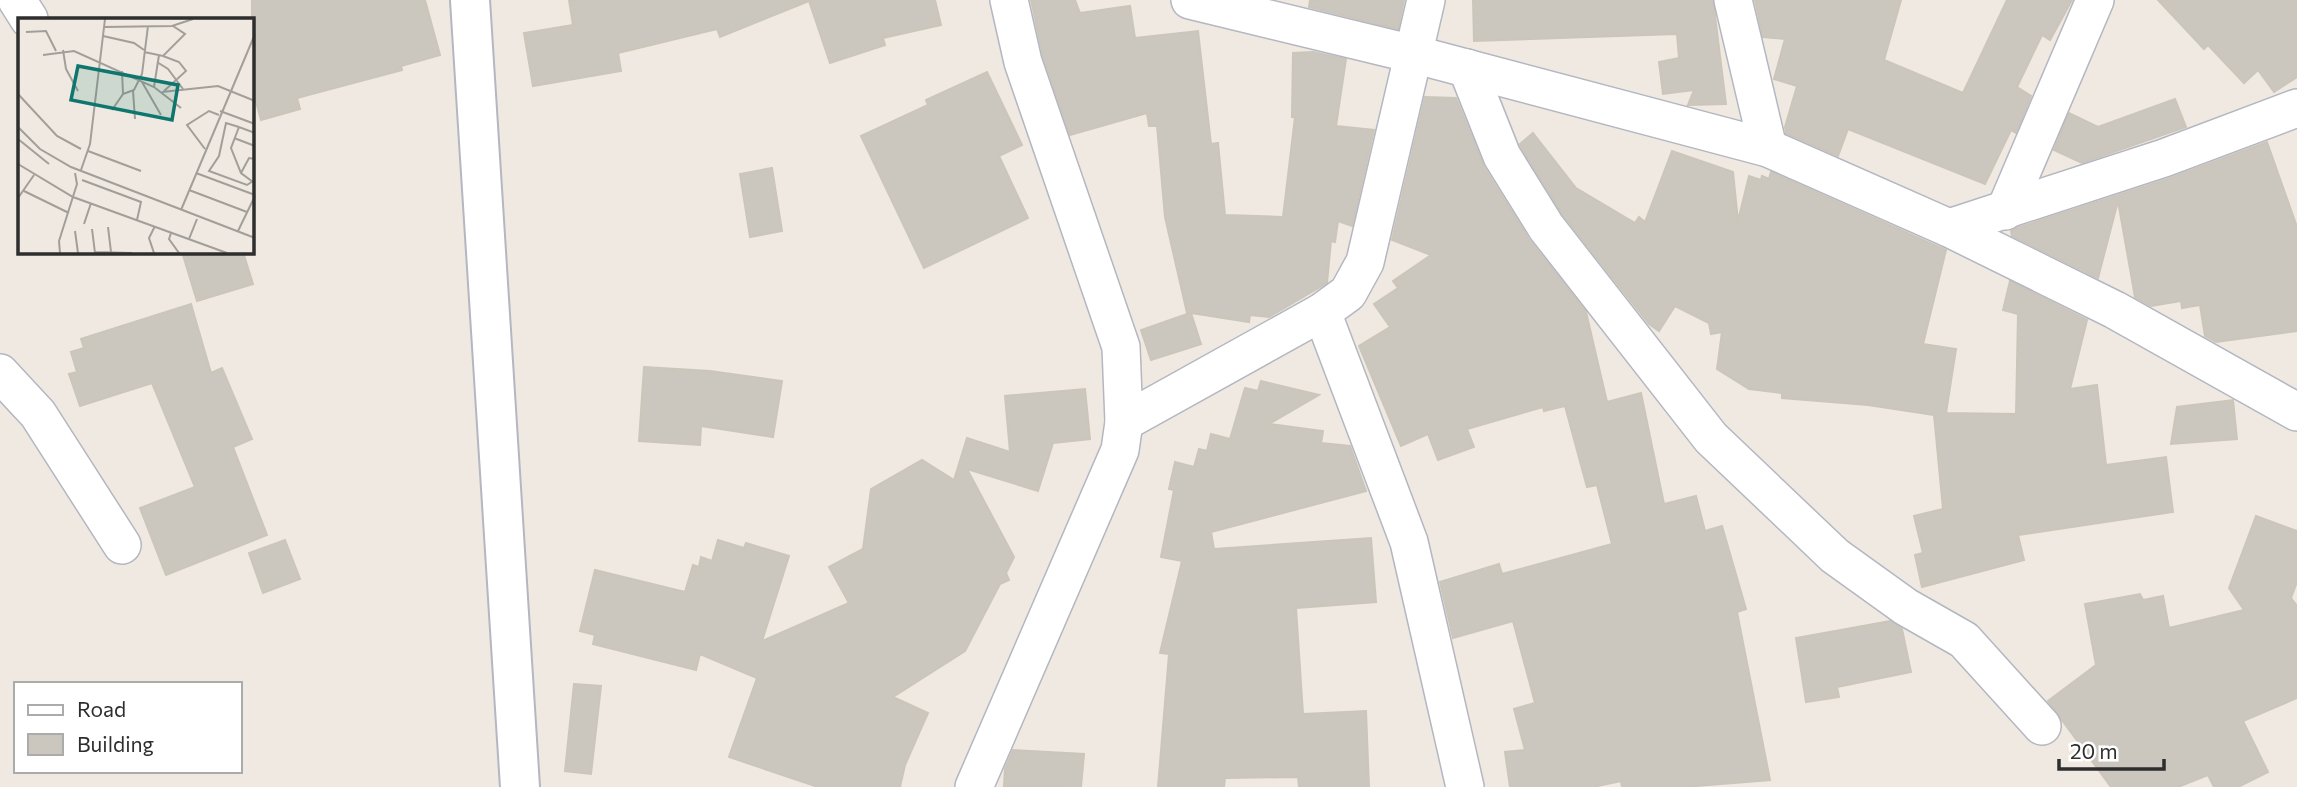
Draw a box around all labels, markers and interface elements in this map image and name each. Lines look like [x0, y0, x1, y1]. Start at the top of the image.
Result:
inset map [18, 18, 254, 254]
legend [14, 682, 242, 773]
text: Road [77, 696, 126, 721]
scale bar [2059, 728, 2164, 772]
text: Building [77, 731, 154, 756]
text: 20 m [2070, 738, 2118, 763]

